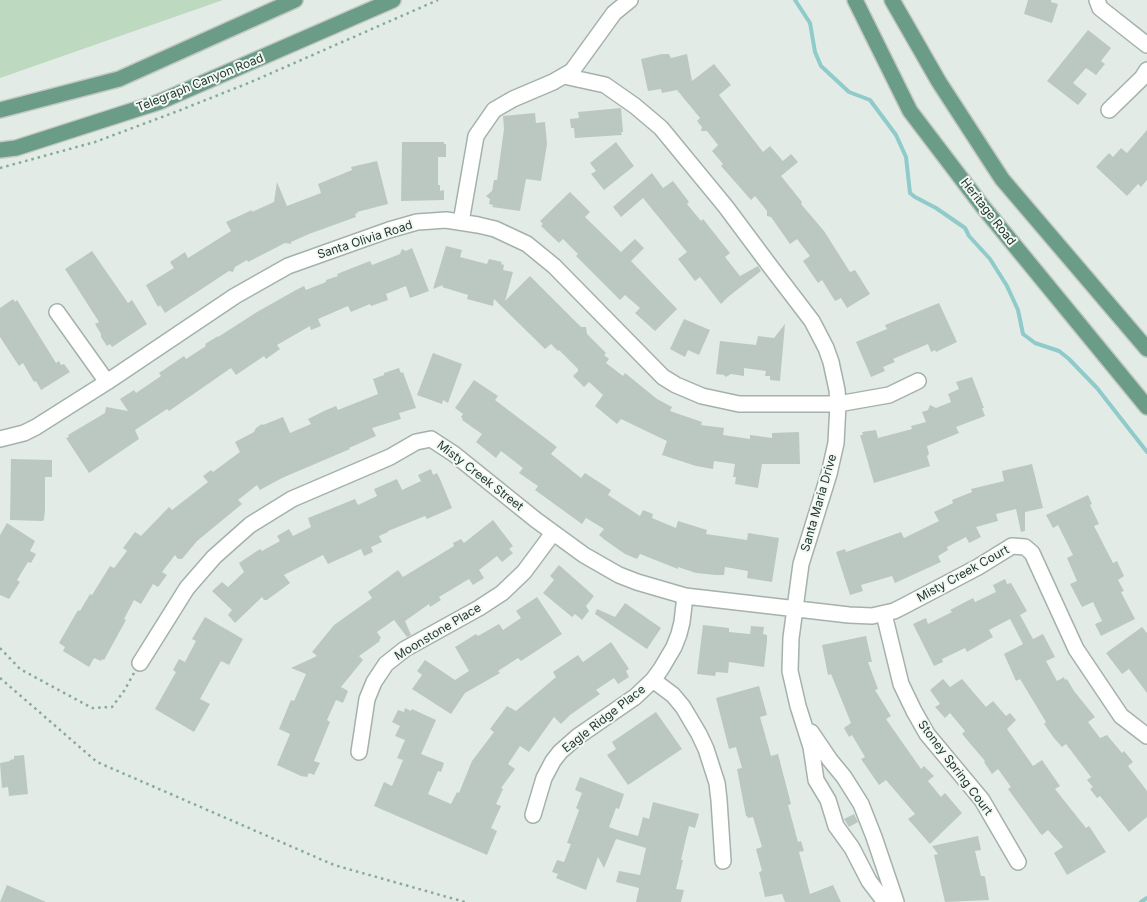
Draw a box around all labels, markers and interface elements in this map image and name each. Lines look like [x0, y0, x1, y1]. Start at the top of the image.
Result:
street label: Telegraph Canyon Road [134, 51, 266, 115]
street label: Heritage Road [957, 176, 1019, 248]
street label: Santa Olivia Road [316, 218, 414, 262]
street label: Misty Creek Street [434, 438, 526, 514]
street label: Santa Maria Drive [798, 453, 840, 553]
street label: Misty Creek Court [914, 543, 1012, 605]
street label: Moonstone Place [392, 601, 484, 663]
street label: Eagle Ridge Place [560, 682, 648, 756]
street label: Stoney Spring Court [915, 718, 995, 818]

